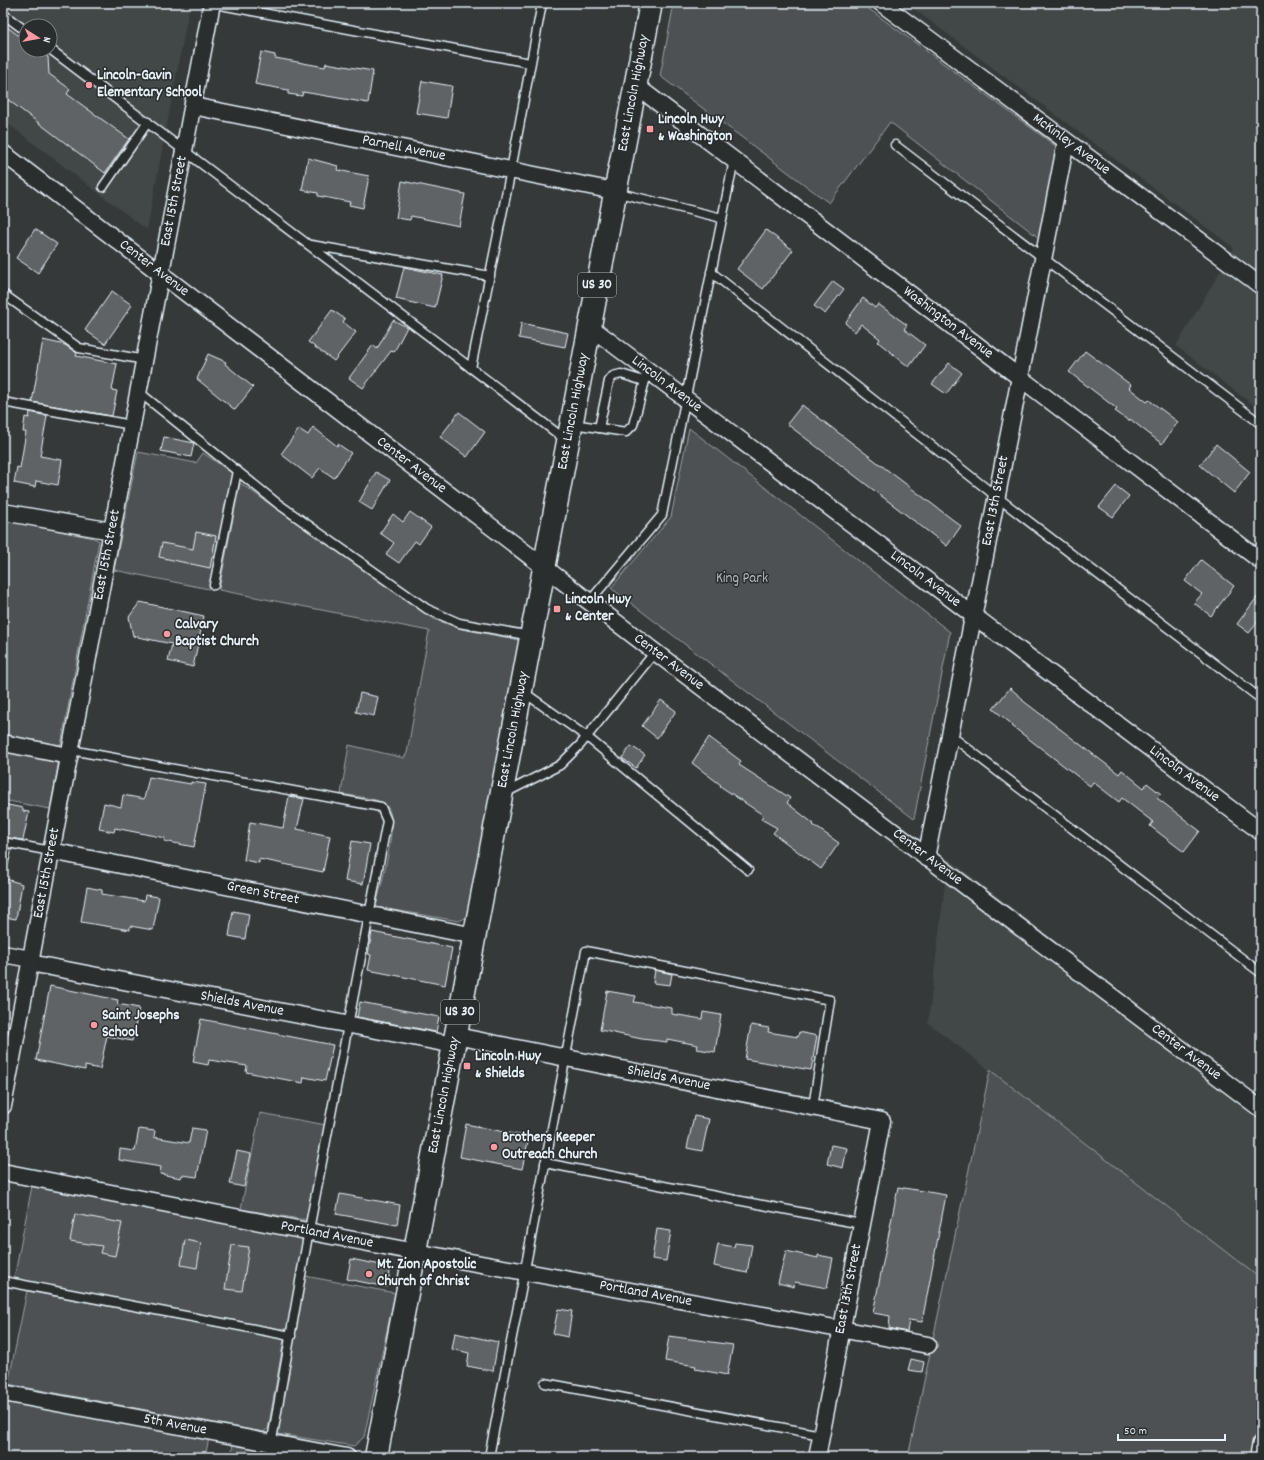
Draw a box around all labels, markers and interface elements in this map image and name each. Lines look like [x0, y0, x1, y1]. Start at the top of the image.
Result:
north arrow [18, 18, 58, 58]
street label: East Lincoln Highway [612, 32, 656, 153]
text: N [37, 35, 54, 44]
place label: Lincoln-Gavin Elementary School [97, 65, 202, 104]
marker: Lincoln-Gavin Elementary School [84, 80, 94, 90]
street label: McKinley Avenue [1028, 108, 1115, 181]
place label: Lincoln Hwy & Washington [658, 109, 732, 148]
marker: Lincoln Hwy & Washington [645, 124, 655, 134]
street label: Parnell Avenue [360, 129, 448, 168]
street label: East 15th Street [155, 154, 194, 248]
street label: Center Avenue [114, 234, 194, 303]
road number: US 30 [578, 273, 616, 297]
street label: Washington Avenue [898, 281, 998, 365]
street label: East Lincoln Highway [552, 350, 596, 472]
street label: Lincoln Avenue [626, 350, 707, 419]
street label: Center Avenue [371, 431, 451, 500]
street label: East 13th Street [976, 453, 1016, 548]
street label: East 15th Street [88, 507, 127, 602]
street label: Lincoln Avenue [885, 545, 966, 613]
park label: King Park [716, 568, 768, 590]
place label: Lincoln Hwy & Center [565, 589, 632, 628]
marker: Lincoln Hwy & Center [552, 604, 562, 614]
place label: Calvary Baptist Church [175, 614, 259, 653]
street label: Center Avenue [629, 628, 709, 696]
marker: Calvary Baptist Church [162, 629, 172, 639]
street label: East Lincoln Highway [492, 669, 535, 790]
street label: Lincoln Avenue [1144, 740, 1224, 808]
street label: Center Avenue [887, 823, 967, 891]
street label: East 15th Street [28, 826, 67, 920]
street label: Green Street [225, 875, 301, 912]
street label: Shields Avenue [199, 985, 286, 1023]
road number: US 30 [441, 1000, 479, 1024]
place label: Saint Josephs School [102, 1005, 179, 1044]
street label: Center Avenue [1146, 1019, 1226, 1086]
marker: Saint Josephs School [89, 1020, 99, 1030]
street label: East Lincoln Highway [423, 1034, 466, 1156]
place label: Lincoln Hwy & Shields [475, 1046, 542, 1085]
street label: Shields Avenue [625, 1059, 713, 1098]
marker: Lincoln Hwy & Shields [462, 1061, 472, 1071]
place label: Brothers Keeper Outreach Church [502, 1127, 597, 1166]
marker: Brothers Keeper Outreach Church [489, 1142, 499, 1152]
street label: Portland Avenue [279, 1215, 375, 1255]
street label: East 13th Street [829, 1242, 869, 1336]
place label: Mt. Zion Apostolic Church of Christ [377, 1254, 476, 1293]
marker: Mt. Zion Apostolic Church of Christ [364, 1269, 374, 1279]
street label: Portland Avenue [597, 1275, 694, 1313]
street label: 5th Avenue [142, 1408, 209, 1442]
scale bar [1118, 1416, 1225, 1442]
text: 50 m [1124, 1423, 1147, 1440]

